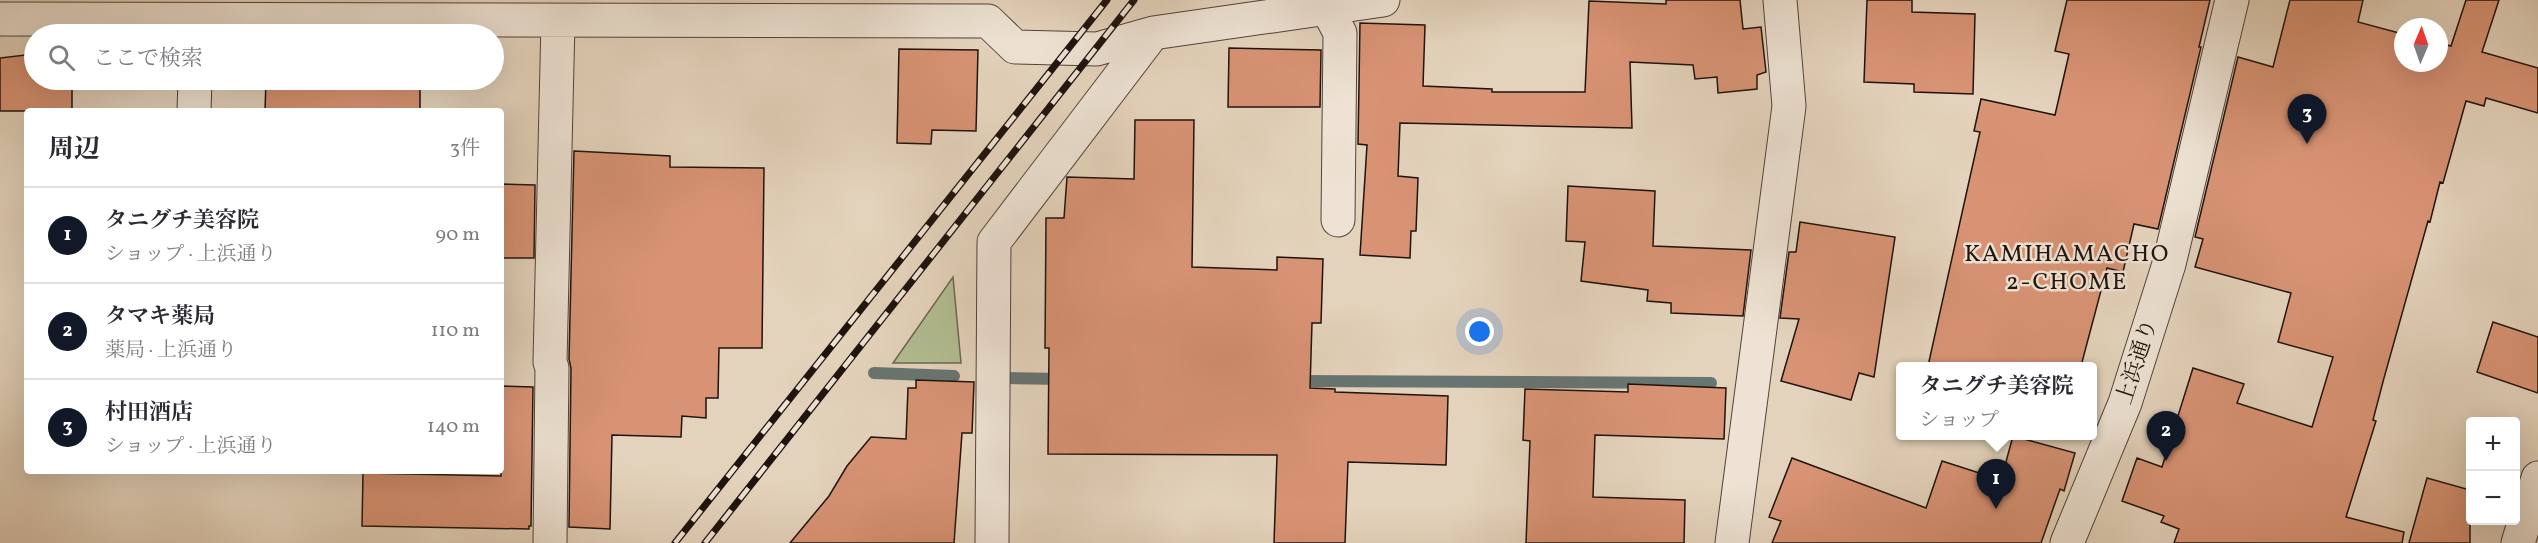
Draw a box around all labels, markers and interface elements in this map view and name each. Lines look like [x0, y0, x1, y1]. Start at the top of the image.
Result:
north arrow [2394, 18, 2448, 72]
search box [24, 24, 504, 90]
icon: search [45, 41, 78, 74]
text: ここで検索 [93, 44, 203, 75]
pin: 3 [2288, 94, 2326, 144]
text: 周辺 [48, 132, 100, 168]
text: 3件 [450, 135, 480, 163]
text: タニグチ美容院 [105, 206, 259, 237]
text: 1 [63, 221, 72, 249]
text: 90 m [436, 221, 480, 249]
district label: KAMIHAMACHO 2-CHOME [1964, 238, 2170, 300]
text: ショップ · 上浜通り [105, 241, 277, 269]
text: タマキ薬局 [105, 302, 215, 333]
street label: 上浜通り [2110, 315, 2166, 409]
text: 2 [62, 317, 73, 345]
text: 110 m [431, 317, 480, 345]
your location [1465, 317, 1494, 346]
text: 薬局 · 上浜通り [105, 337, 237, 365]
popup [1896, 362, 2097, 440]
text: タニグチ美容院 [1919, 372, 2074, 403]
text: 村田酒店 [105, 398, 193, 429]
text: ショップ [1919, 407, 1999, 435]
pin: 2 [2146, 412, 2186, 461]
text: 3 [62, 413, 73, 441]
text: 140 m [427, 413, 480, 441]
map controls [2466, 417, 2520, 525]
button: + [2466, 417, 2520, 471]
text: ショップ · 上浜通り [105, 433, 277, 461]
pin: 1 [1976, 460, 2016, 509]
button: − [2466, 471, 2520, 525]

